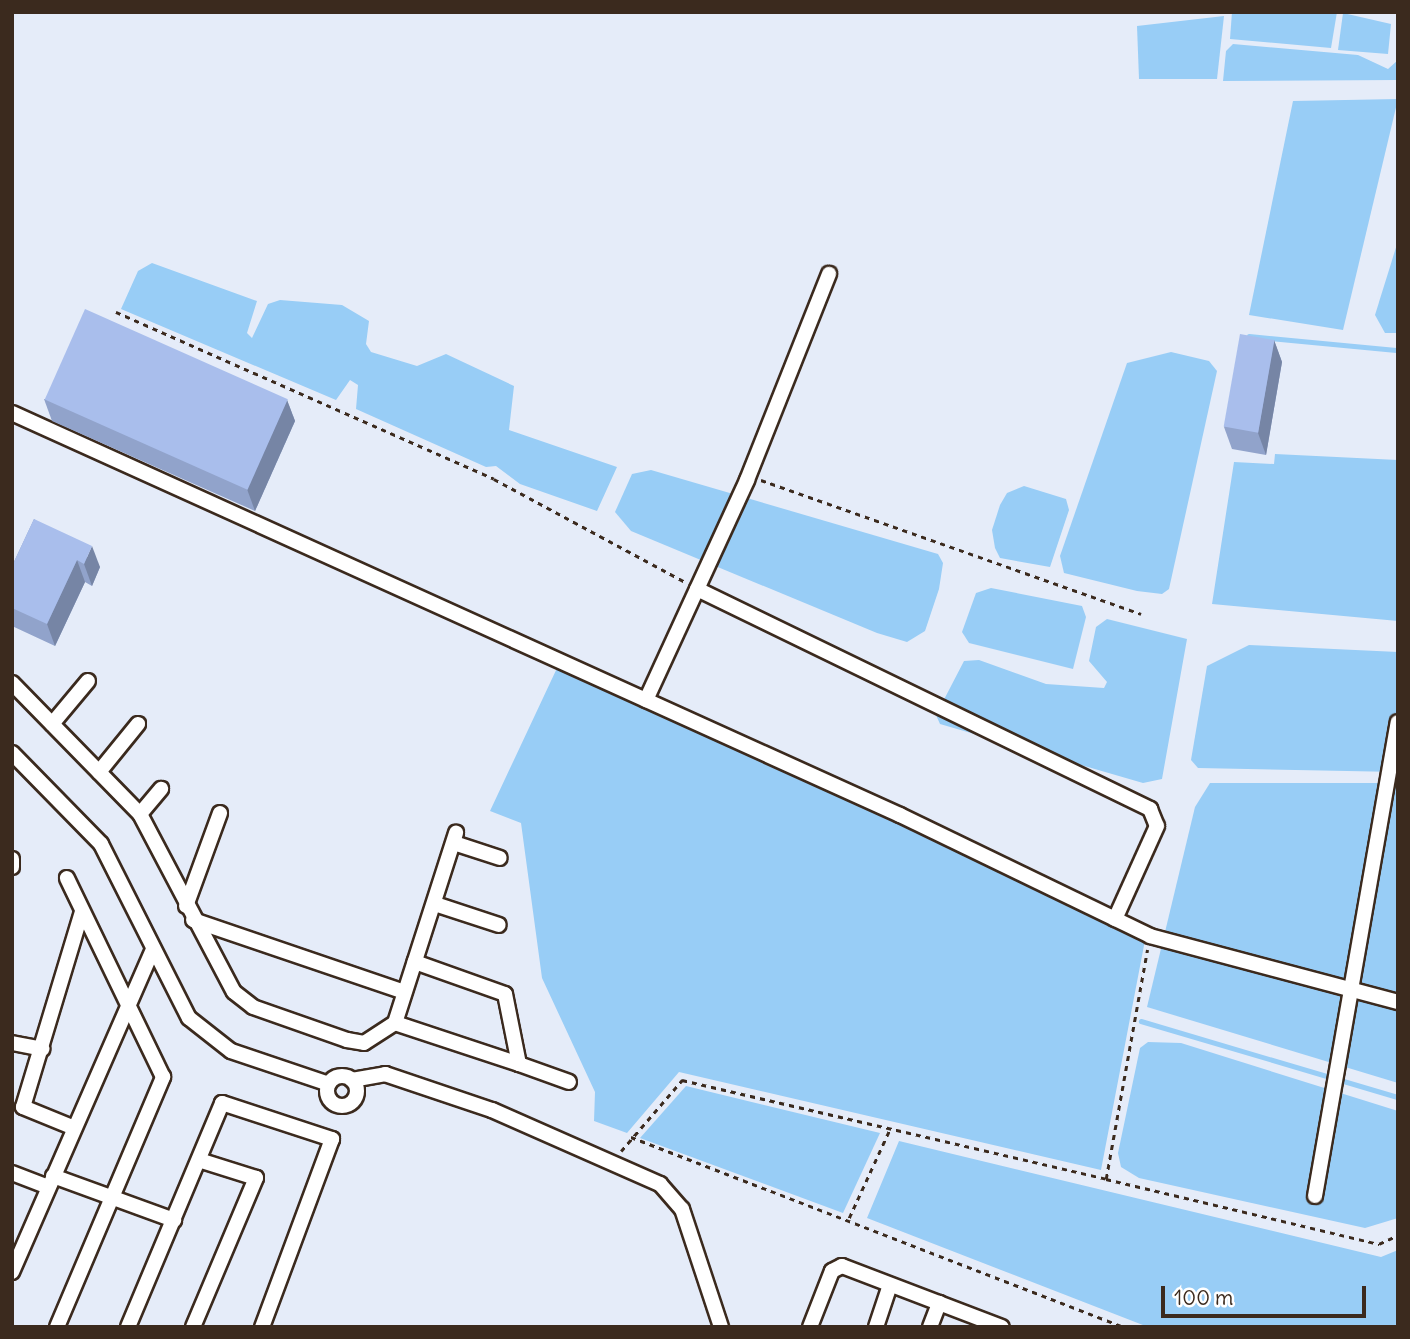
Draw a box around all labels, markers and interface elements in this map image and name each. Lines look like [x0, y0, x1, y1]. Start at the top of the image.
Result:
scale bar [1165, 1272, 1370, 1316]
text: 100 m [1174, 1284, 1233, 1311]

